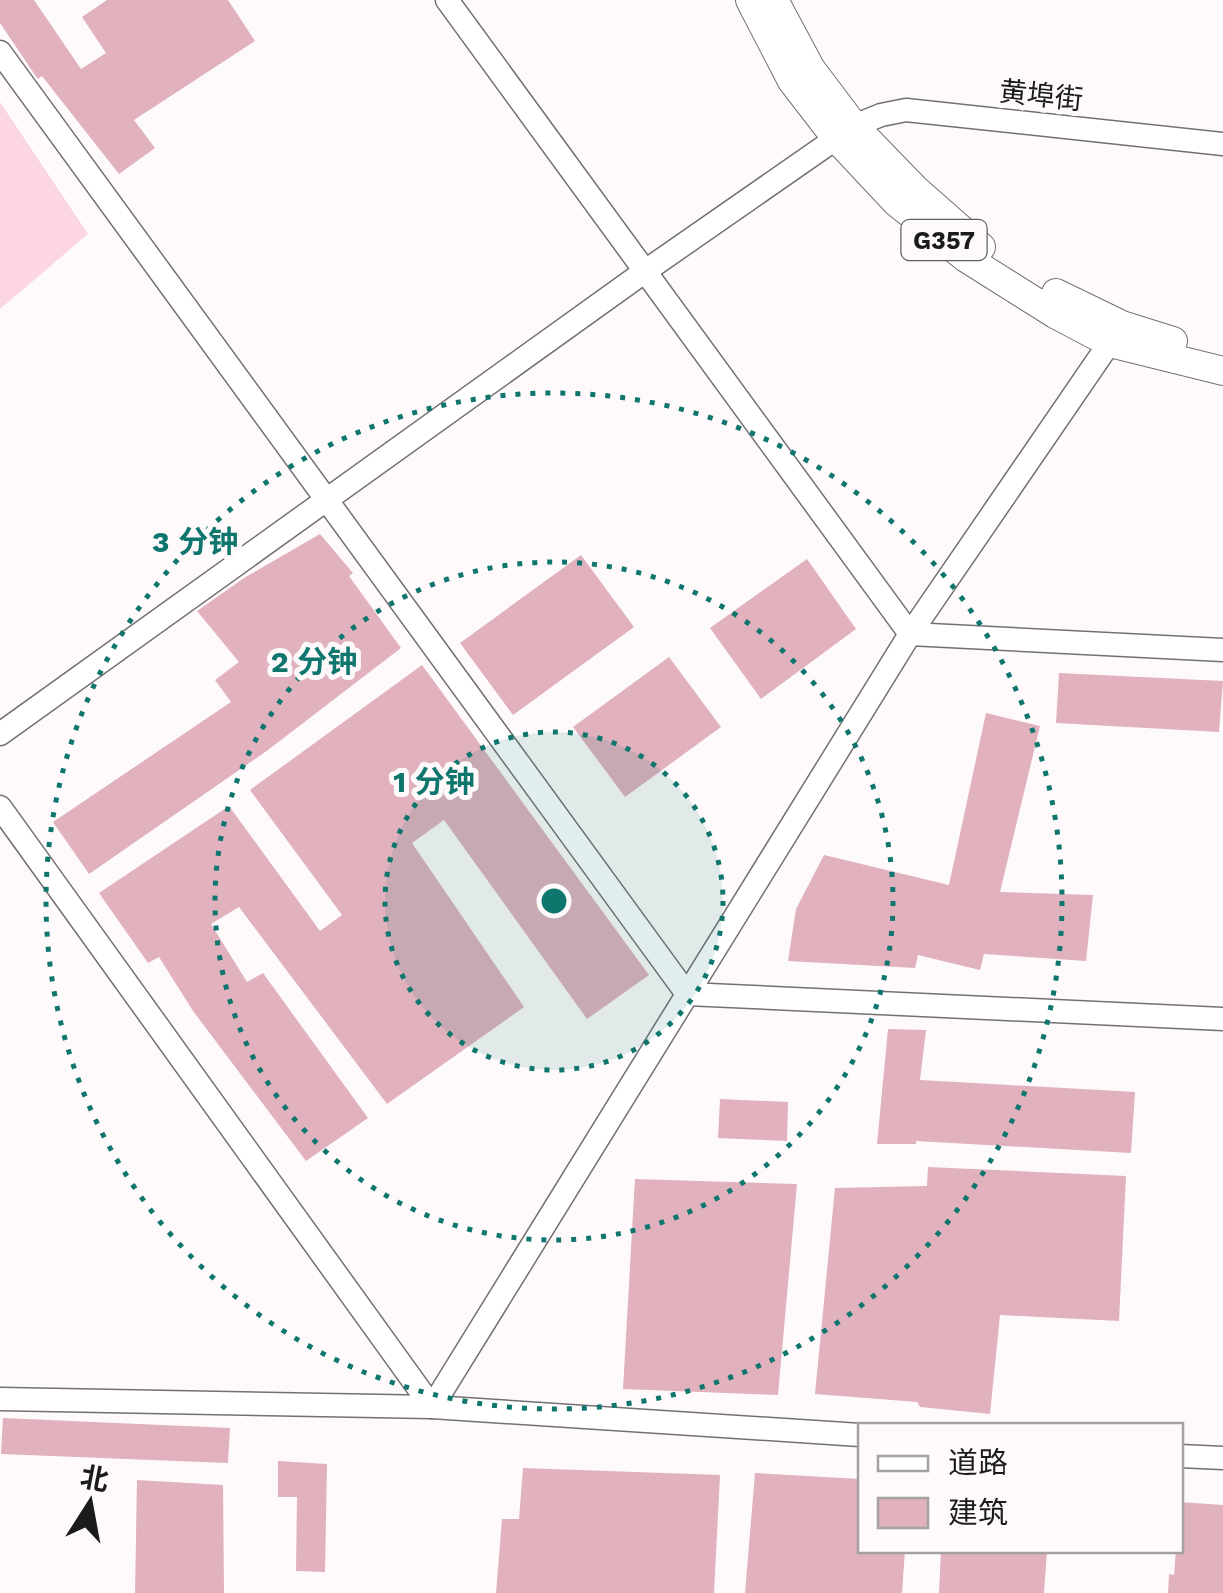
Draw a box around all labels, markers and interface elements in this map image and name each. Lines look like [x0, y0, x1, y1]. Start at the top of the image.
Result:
street label: 黄埠街 [997, 75, 1084, 116]
road number: G357 [902, 220, 986, 260]
text: 3 分钟 [152, 524, 238, 559]
text: 2 分钟 [271, 644, 357, 679]
text: 1 分钟 [393, 764, 475, 799]
centre of rings [536, 883, 572, 919]
legend [858, 1423, 1183, 1553]
text: 道路 [948, 1445, 1008, 1480]
north arrow [40, 1453, 140, 1553]
text: 北 [78, 1460, 112, 1498]
text: 建筑 [948, 1495, 1008, 1530]

